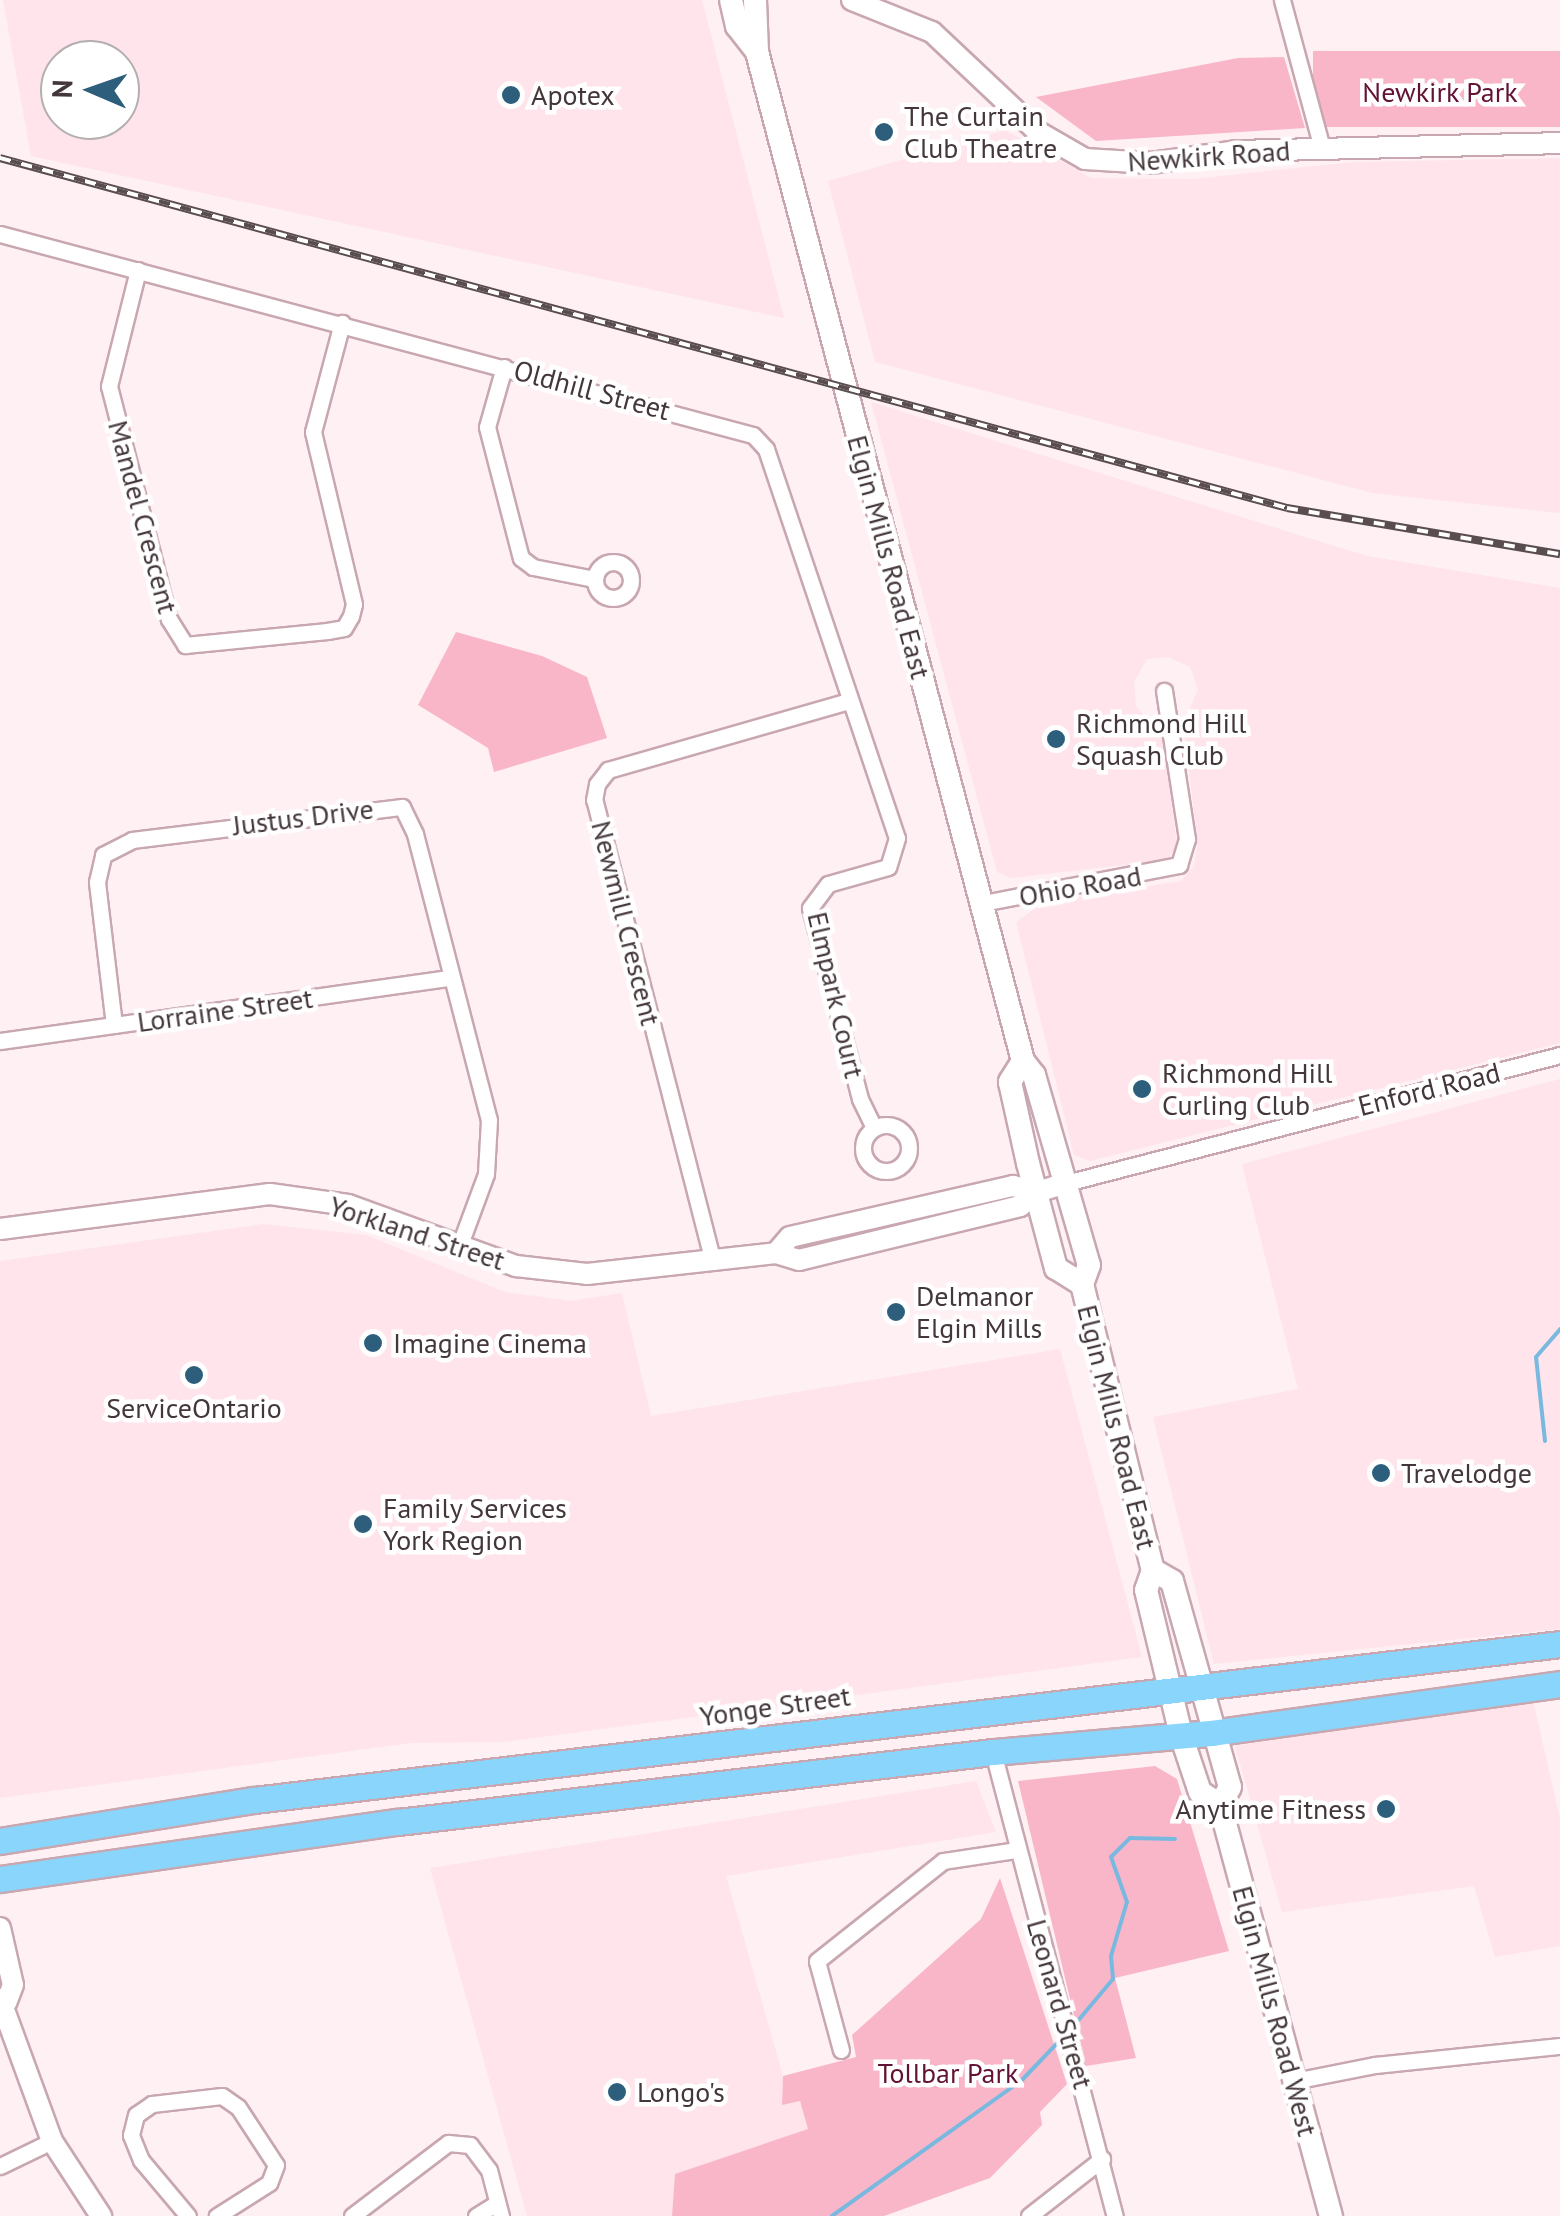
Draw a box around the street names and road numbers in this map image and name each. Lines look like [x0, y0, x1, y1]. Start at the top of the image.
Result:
street label: Newkirk Road [1126, 134, 1292, 178]
street label: Oldhill Street [510, 353, 674, 427]
street label: Mandel Crescent [101, 417, 185, 617]
street label: Elgin Mills Road East [840, 432, 938, 682]
street label: Justus Drive [231, 792, 375, 842]
street label: Newmill Crescent [584, 817, 668, 1029]
street label: Ohio Road [1016, 859, 1144, 913]
street label: Elmpark Court [800, 908, 872, 1082]
street label: Lorraine Street [135, 981, 315, 1039]
street label: Enford Road [1354, 1055, 1504, 1123]
street label: Yorkland Street [325, 1189, 509, 1277]
street label: Elgin Mills Road East [1070, 1301, 1164, 1553]
street label: Yonge Street [697, 1679, 853, 1733]
street label: Elgin Mills Road West [1225, 1882, 1325, 2140]
street label: Leonard Street [1020, 1915, 1100, 2093]

